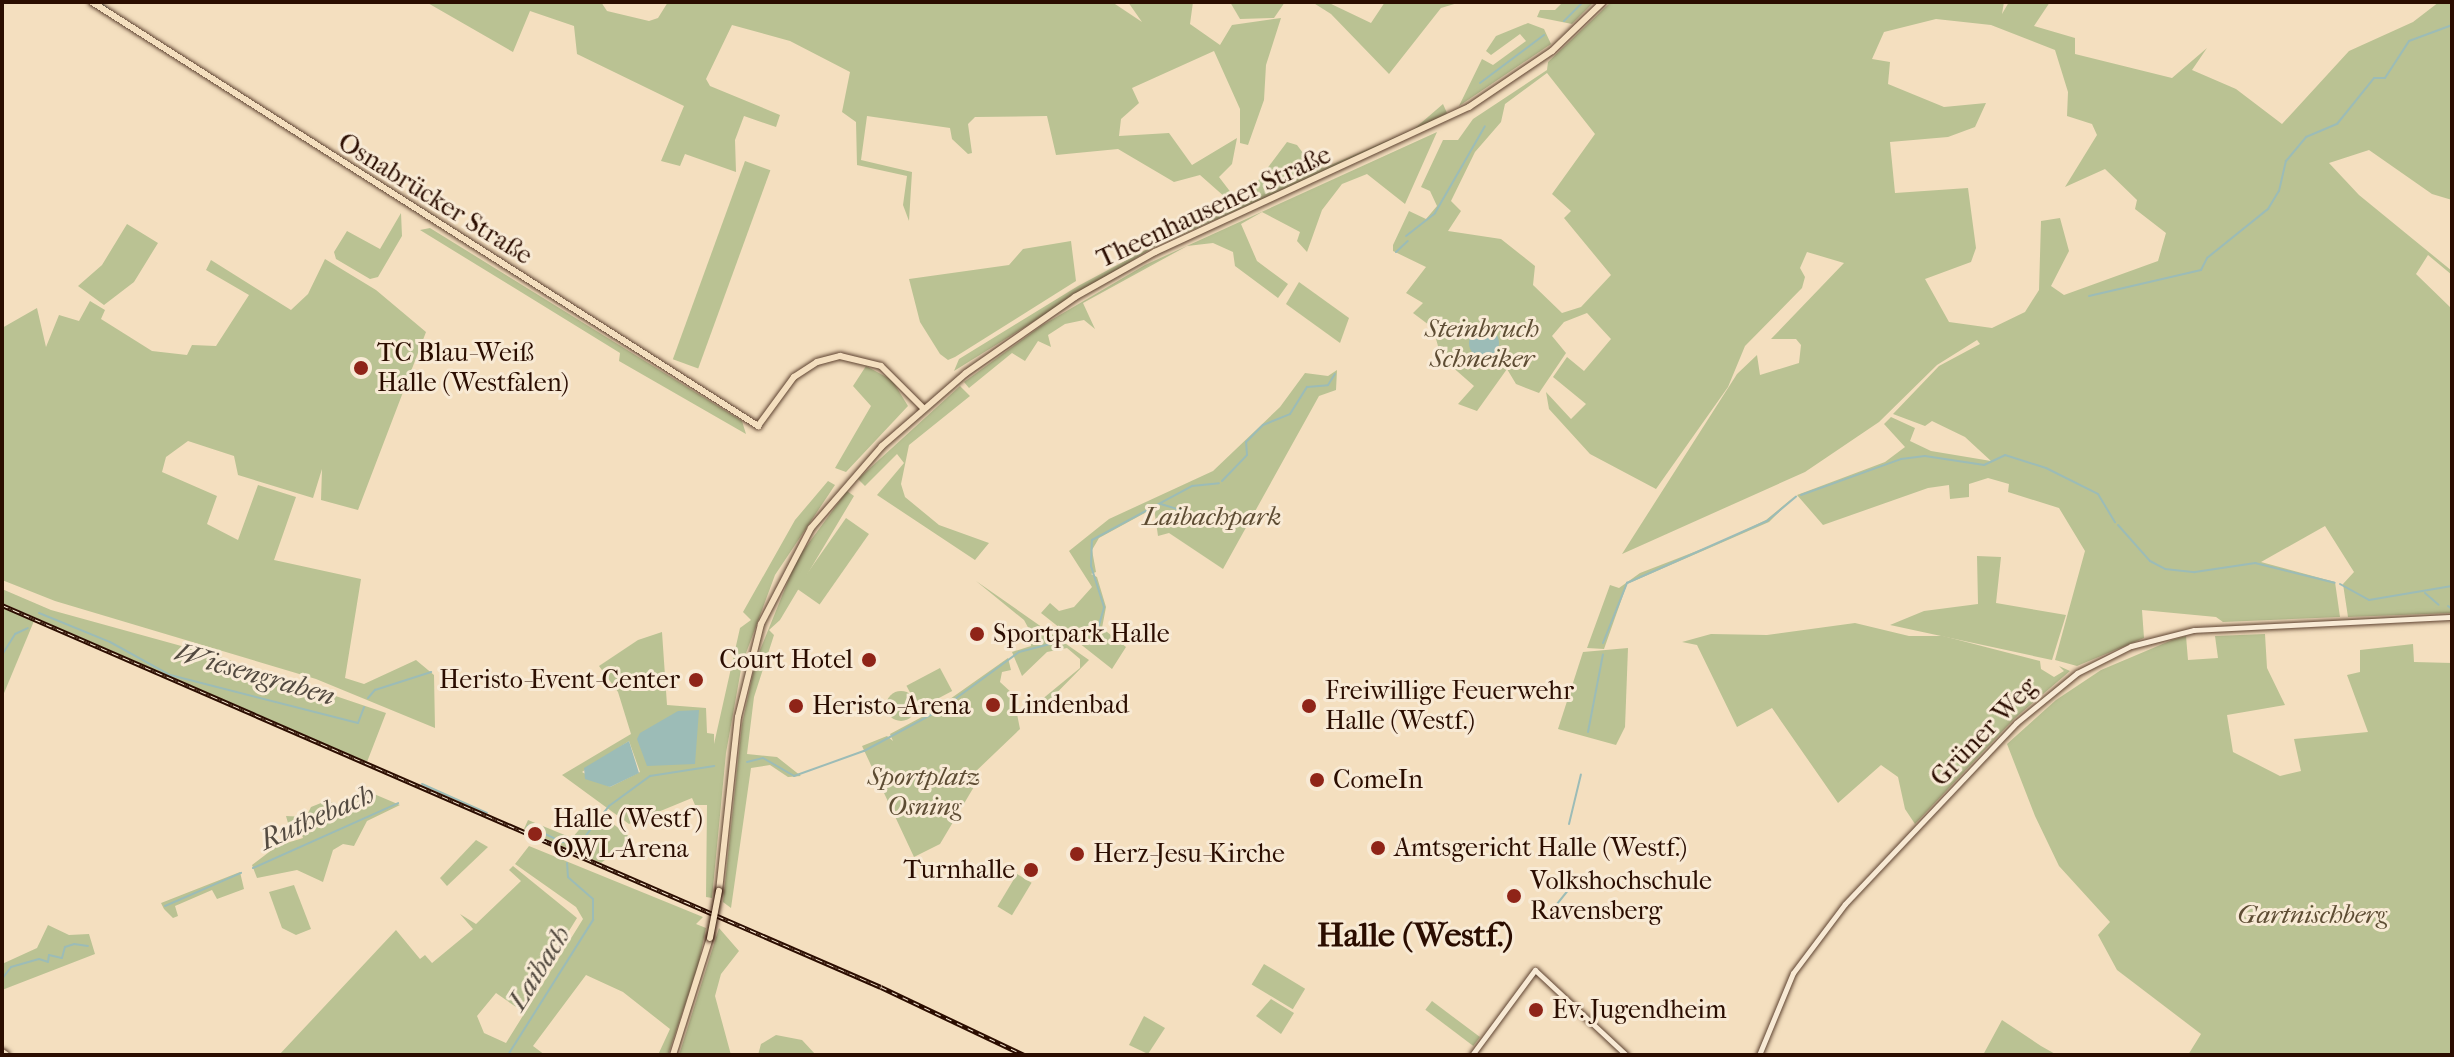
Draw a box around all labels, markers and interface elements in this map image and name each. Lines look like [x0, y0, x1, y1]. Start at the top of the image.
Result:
street label: Osnabrücker Straße [332, 127, 538, 271]
street label: Theenhausener Straße [1092, 139, 1336, 275]
park label: Steinbruch Schneiker [1425, 313, 1539, 374]
place label: TC Blau-Weiß Halle (Westfalen) [377, 337, 569, 398]
marker: TC Blau-Weiß Halle (Westfalen) [352, 359, 370, 377]
park label: Laibachpark [1143, 501, 1281, 533]
place label: Sportpark Halle [993, 618, 1170, 650]
marker: Sportpark Halle [968, 625, 986, 643]
water label: Wiesengraben [171, 635, 339, 713]
place label: Court Hotel [719, 644, 853, 676]
marker: Court Hotel [860, 651, 878, 669]
place label: Heristo-Event-Center [439, 664, 680, 696]
marker: Heristo-Event-Center [687, 671, 705, 689]
street label: Grüner Weg [1924, 671, 2044, 793]
place label: Freiwillige Feuerwehr Halle (Westf.) [1325, 675, 1574, 736]
place label: Lindenbad [1009, 689, 1129, 721]
place label: Heristo-Arena [812, 690, 970, 722]
marker: Lindenbad [984, 696, 1002, 714]
marker: Heristo-Arena [787, 697, 805, 715]
marker: Freiwillige Feuerwehr Halle (Westf.) [1300, 697, 1318, 715]
park label: Sportplatz Osning [868, 761, 980, 822]
place label: ComeIn [1333, 764, 1423, 796]
marker: ComeIn [1308, 771, 1326, 789]
water label: Ruthebach [254, 777, 380, 857]
place label: Halle (Westf) OWL-Arena [553, 803, 703, 864]
marker: Halle (Westf) OWL-Arena [524, 823, 546, 845]
place label: Amtsgericht Halle (Westf.) [1394, 832, 1687, 864]
place label: Herz-Jesu-Kirche [1093, 838, 1285, 870]
marker: Amtsgericht Halle (Westf.) [1369, 839, 1387, 857]
marker: Herz-Jesu-Kirche [1068, 845, 1086, 863]
place label: Turnhalle [904, 854, 1015, 886]
marker: Turnhalle [1022, 861, 1040, 879]
place label: Volkshochschule Ravensberg [1530, 865, 1712, 926]
marker: Volkshochschule Ravensberg [1505, 887, 1523, 905]
park label: Gartnischberg [2237, 899, 2387, 931]
district label: Halle (Westf.) [1317, 916, 1513, 956]
water label: Laibach [500, 920, 578, 1016]
place label: Ev. Jugendheim [1552, 994, 1727, 1026]
marker: Ev. Jugendheim [1527, 1001, 1545, 1019]

